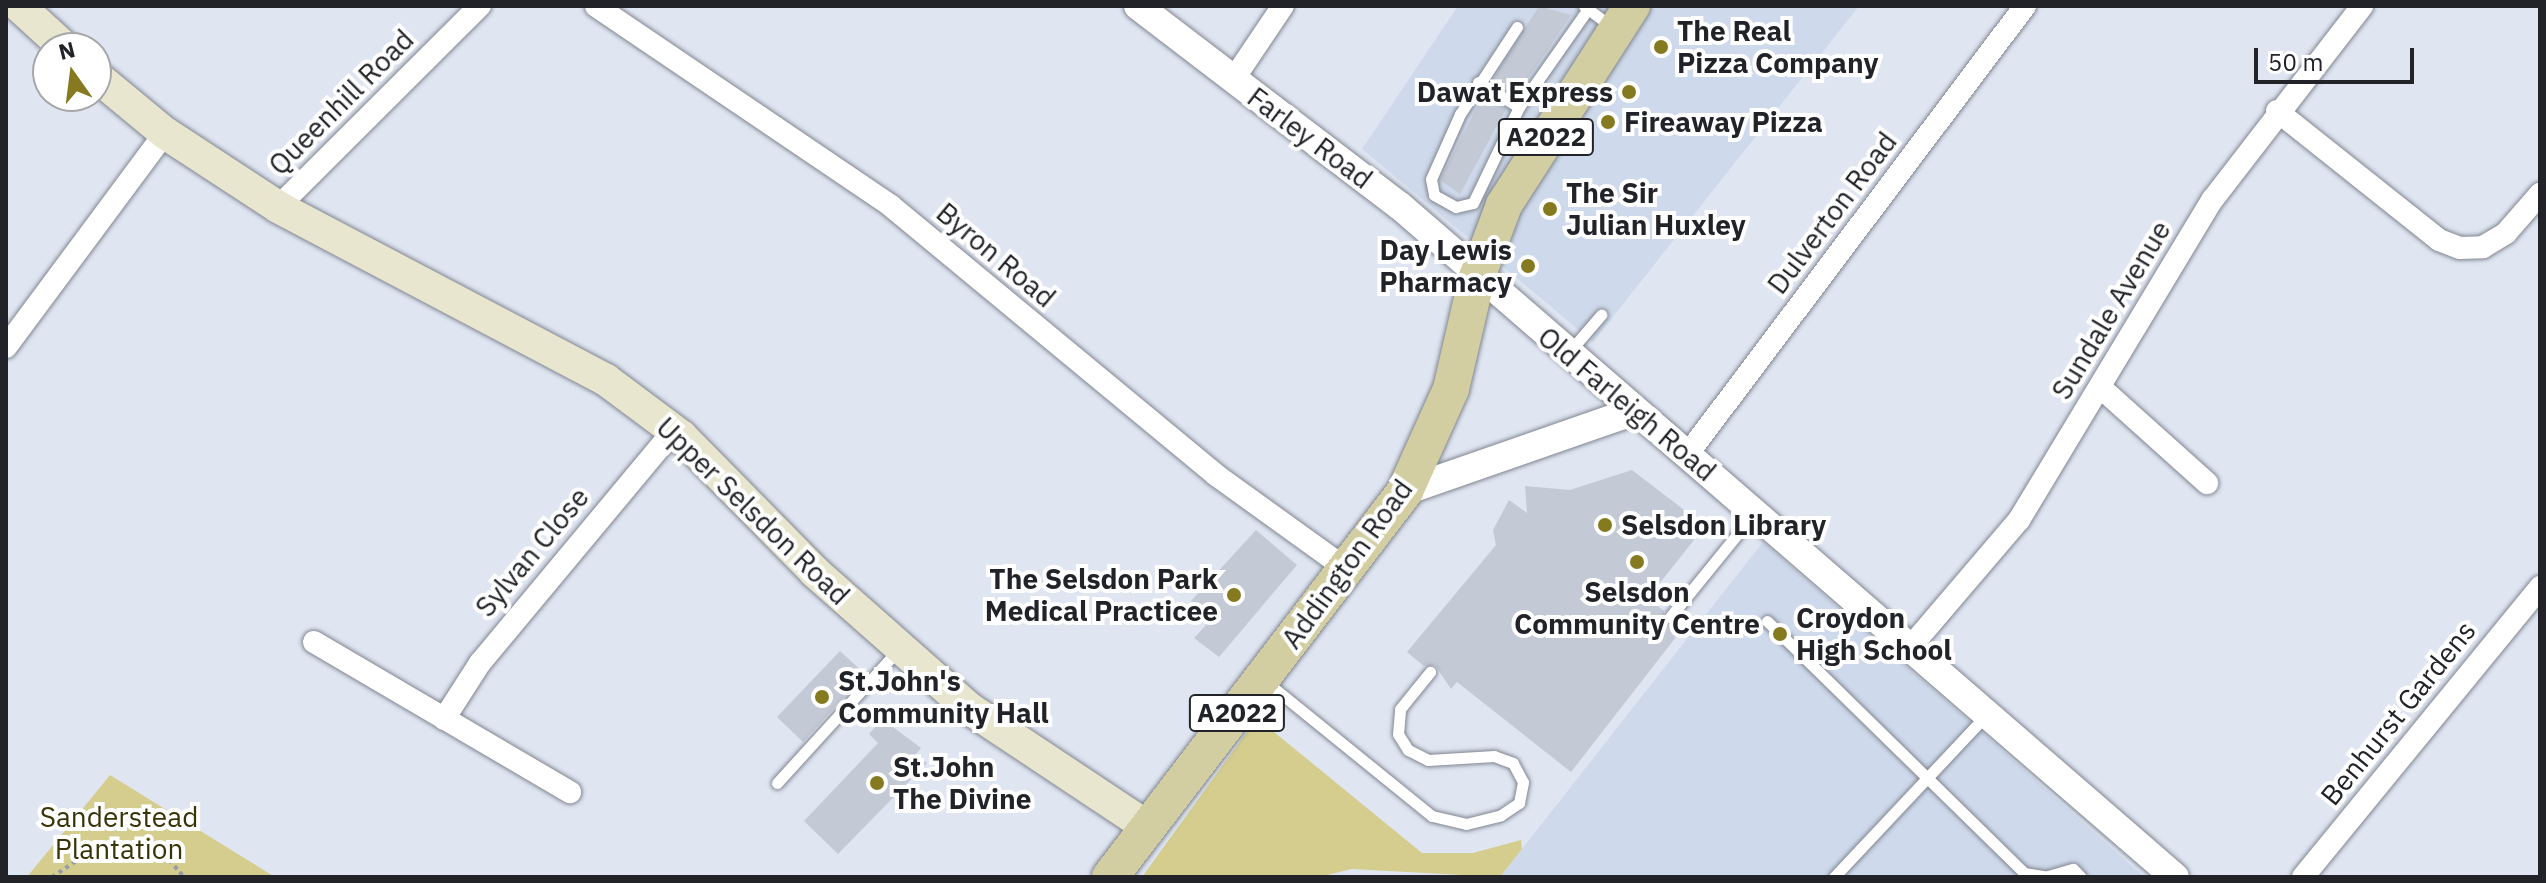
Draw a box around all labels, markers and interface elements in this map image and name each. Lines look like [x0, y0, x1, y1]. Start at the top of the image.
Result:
place label: The Real Pizza Company [1677, 14, 1878, 80]
street label: Queenhill Road [261, 22, 421, 182]
north arrow [32, 32, 112, 112]
scale bar [2258, 32, 2418, 82]
text: N [55, 34, 78, 66]
marker: The Real Pizza Company [1652, 38, 1670, 56]
text: 50 m [2268, 46, 2323, 78]
place label: Dawat Express [1417, 75, 1613, 109]
street label: Farley Road [1241, 80, 1379, 196]
marker: Dawat Express [1620, 83, 1638, 101]
place label: Fireaway Pizza [1624, 105, 1823, 139]
marker: Fireaway Pizza [1599, 113, 1617, 131]
road number: A2022 [1496, 115, 1596, 159]
street label: Dulverton Road [1760, 126, 1904, 300]
place label: The Sir Julian Huxley [1566, 176, 1746, 242]
street label: Byron Road [930, 196, 1062, 314]
marker: The Sir Julian Huxley [1541, 200, 1559, 218]
street label: Sundale Avenue [2044, 215, 2178, 405]
place label: Day Lewis Pharmacy [1379, 233, 1512, 299]
marker: Day Lewis Pharmacy [1519, 257, 1537, 275]
street label: Old Farleigh Road [1531, 320, 1723, 488]
street label: Upper Selsdon Road [649, 410, 857, 612]
street label: Addington Road [1275, 473, 1419, 655]
street label: Sylvan Close [468, 481, 596, 623]
place label: Selsdon Library [1621, 508, 1826, 542]
marker: Selsdon Library [1596, 516, 1614, 534]
marker: Selsdon Community Centre [1628, 553, 1646, 571]
place label: The Selsdon Park Medical Practicee [985, 562, 1218, 628]
place label: Selsdon Community Centre [1514, 575, 1760, 641]
marker: The Selsdon Park Medical Practicee [1225, 586, 1243, 604]
place label: Croydon High School [1796, 601, 1952, 667]
street label: Benhurst Gardens [2313, 614, 2483, 812]
marker: Croydon High School [1771, 625, 1789, 643]
place label: St.John's Community Hall [838, 664, 1049, 730]
marker: St.John's Community Hall [813, 688, 831, 706]
road number: A2022 [1187, 691, 1287, 735]
place label: St.John The Divine [893, 750, 1031, 816]
marker: St.John The Divine [868, 774, 886, 792]
park label: Sanderstead Plantation [40, 800, 198, 866]

